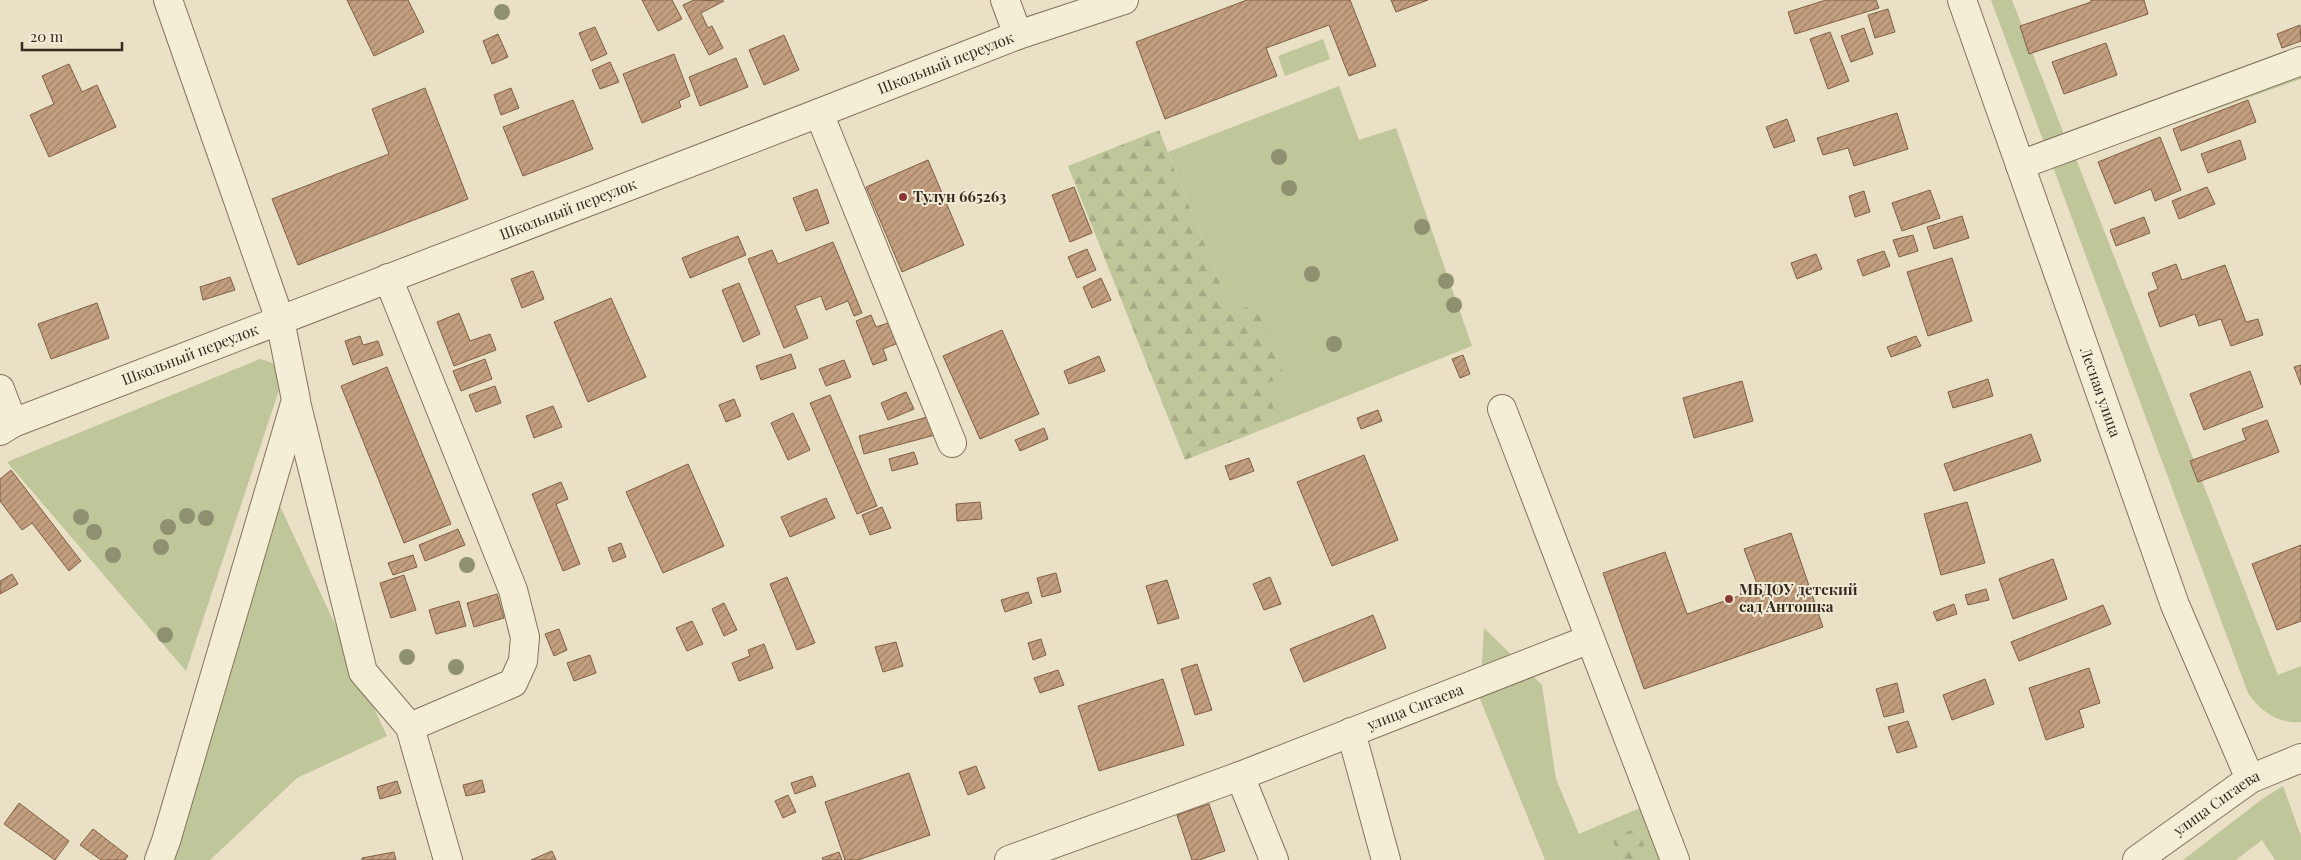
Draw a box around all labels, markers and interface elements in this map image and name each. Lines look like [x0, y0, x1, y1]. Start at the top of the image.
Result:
scale bar [22, 20, 122, 52]
text: 20 m [30, 26, 64, 46]
street label: Школьный переулок [874, 26, 1017, 98]
street label: Школьный переулок [497, 173, 639, 244]
place label: Тулун 665263 [913, 186, 1006, 206]
marker: Тулун 665263 [897, 191, 909, 203]
street label: Школьный переулок [119, 318, 261, 389]
street label: Лесная улица [2076, 343, 2126, 440]
place label: МБДОУ детский сад Антошка [1739, 579, 1858, 616]
marker: МБДОУ детский сад Антошка [1723, 593, 1735, 605]
street label: улица Сигаева [1363, 678, 1466, 735]
street label: улица Сигаева [2168, 765, 2263, 840]

